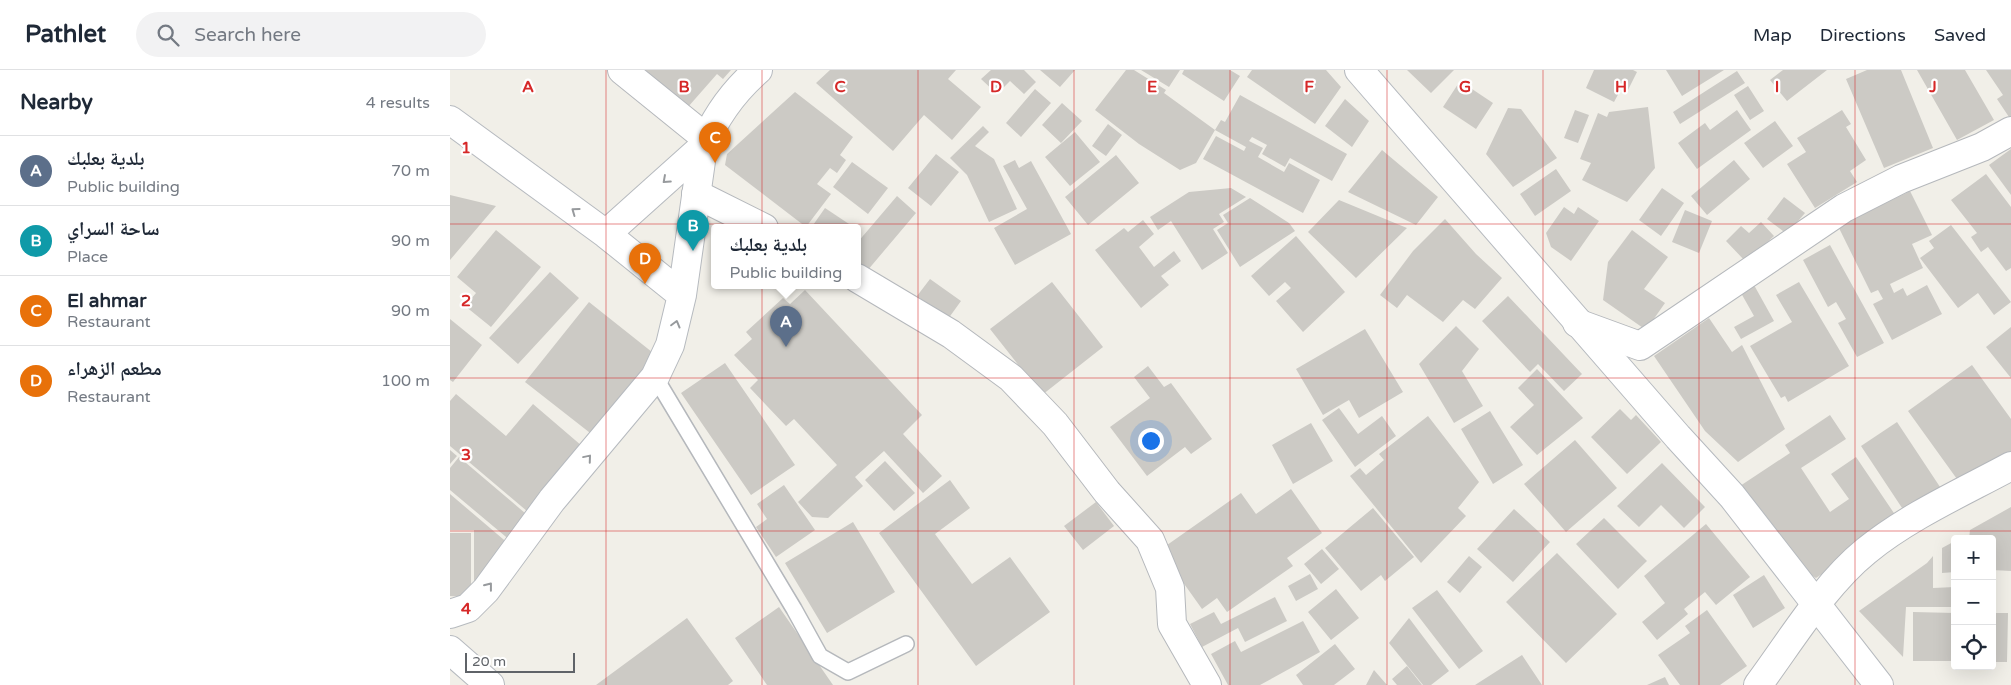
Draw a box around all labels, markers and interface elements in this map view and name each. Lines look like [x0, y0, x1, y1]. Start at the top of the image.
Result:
search box [136, 12, 486, 57]
text: Pathlet [25, 20, 106, 49]
icon: search [154, 21, 182, 49]
text: Search here [194, 24, 301, 46]
text: Map [1753, 24, 1792, 46]
text: Directions [1820, 24, 1906, 46]
text: Saved [1934, 24, 1986, 46]
text: A [522, 77, 534, 97]
text: B [678, 77, 690, 97]
text: C [834, 77, 846, 97]
text: D [990, 77, 1002, 97]
text: E [1147, 77, 1157, 97]
text: F [1304, 77, 1314, 97]
text: G [1459, 77, 1471, 97]
text: H [1615, 77, 1627, 97]
text: I [1775, 77, 1779, 97]
text: J [1928, 77, 1937, 97]
text: Nearby [20, 90, 93, 115]
text: 4 results [366, 93, 430, 113]
pin: C [699, 122, 731, 163]
text: 1 [461, 138, 471, 158]
text: بلدية بعلبك [67, 148, 145, 170]
text: A [30, 161, 42, 181]
text: 70 m [391, 161, 430, 181]
one-way arrow [663, 174, 672, 183]
text: Public building [67, 177, 180, 197]
one-way arrow [572, 209, 581, 217]
pin: B [677, 210, 709, 251]
text: ساحة السراي [67, 218, 160, 240]
popup [711, 224, 861, 289]
text: B [30, 231, 42, 251]
text: 90 m [391, 231, 430, 251]
text: بلدية بعلبك [730, 234, 807, 256]
pin: D [629, 243, 661, 284]
text: Place [67, 247, 108, 267]
text: Public building [730, 263, 842, 283]
text: El ahmar [67, 290, 146, 312]
text: 2 [461, 291, 471, 311]
text: C [30, 301, 42, 321]
text: 90 m [391, 301, 430, 321]
pin: A [770, 306, 802, 347]
text: Restaurant [67, 312, 151, 332]
one-way arrow [670, 319, 681, 328]
text: مطعم الزهراء [67, 358, 162, 380]
text: D [30, 371, 42, 391]
text: 100 m [381, 371, 430, 391]
text: Restaurant [67, 387, 151, 407]
your location [1138, 428, 1164, 454]
text: 3 [461, 445, 471, 465]
one-way arrow [582, 454, 591, 463]
map controls [1951, 535, 1996, 670]
button: + [1951, 535, 1996, 580]
button: − [1951, 580, 1996, 625]
one-way arrow [483, 583, 491, 592]
text: 4 [461, 599, 471, 619]
button: locate [1951, 625, 1996, 670]
scale bar [465, 650, 575, 673]
text: 20 m [472, 653, 506, 670]

